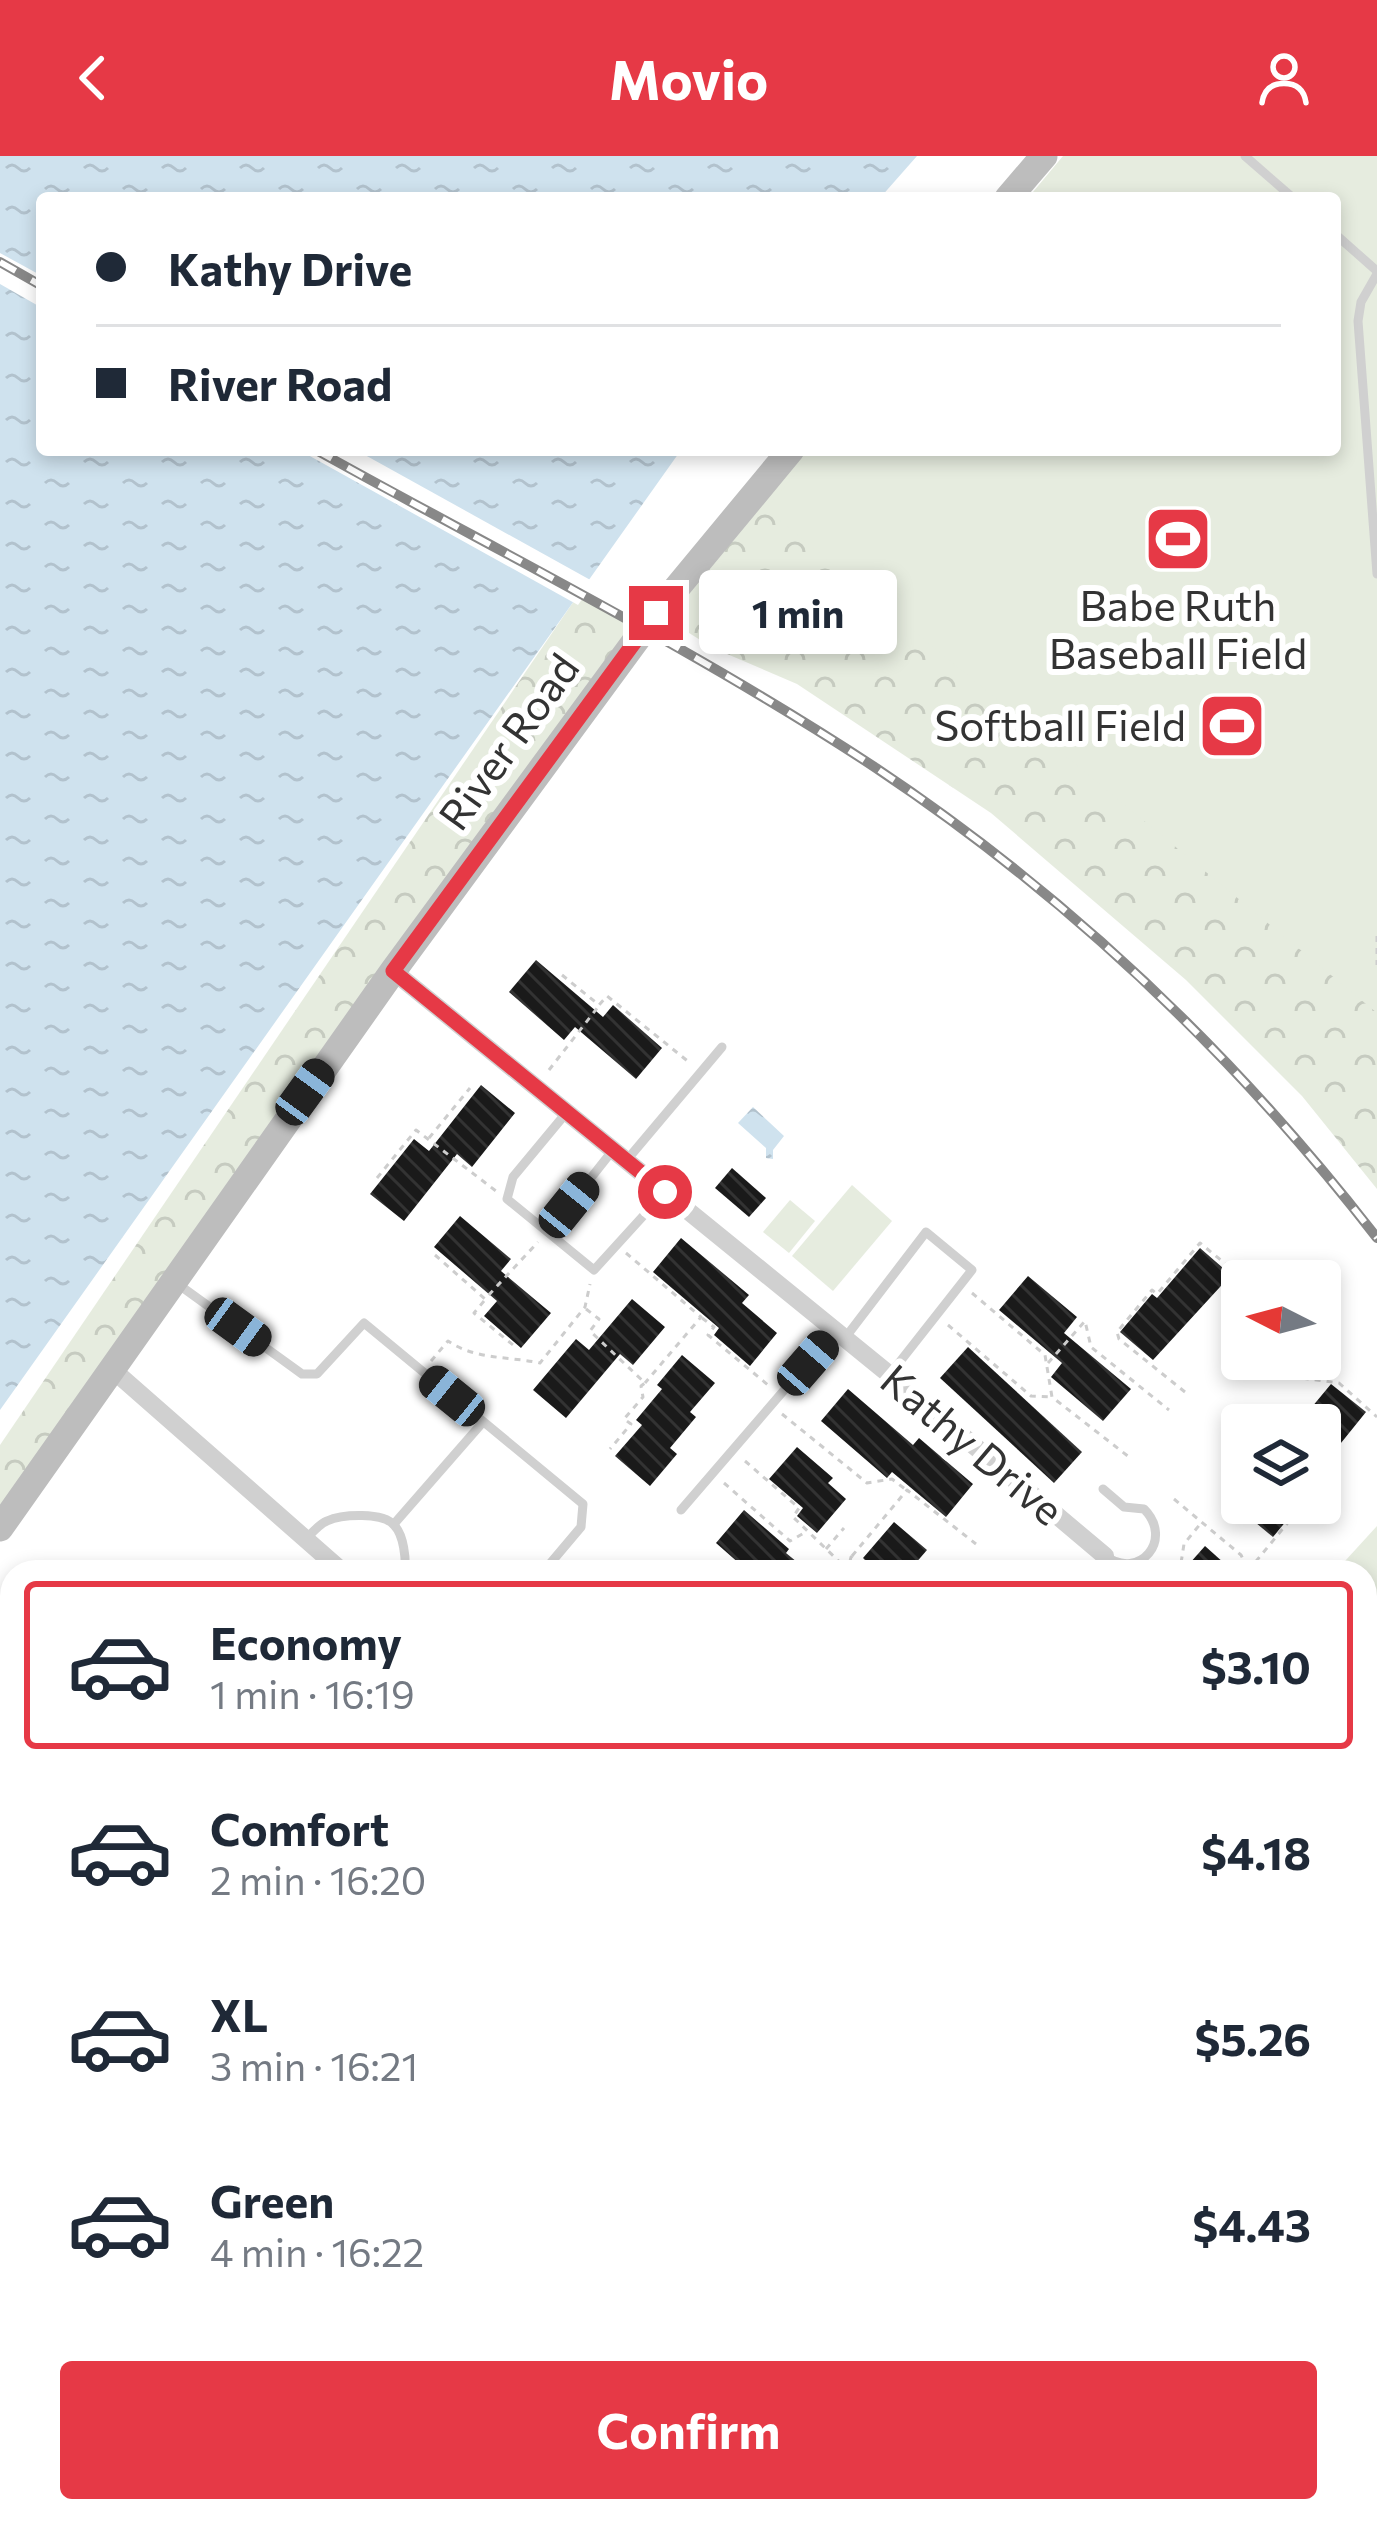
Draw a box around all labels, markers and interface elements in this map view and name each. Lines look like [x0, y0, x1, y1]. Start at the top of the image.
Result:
icon: back [60, 45, 126, 111]
text: Movio [609, 45, 768, 111]
icon: person [1251, 45, 1317, 111]
text: Kathy Drive [168, 240, 412, 295]
text: River Road [168, 355, 392, 410]
sports icon: Babe Ruth Baseball Field [1143, 504, 1213, 574]
callout: 1 min [698, 571, 896, 655]
place label: Babe Ruth Baseball Field [1049, 578, 1307, 678]
route end [629, 586, 683, 640]
text: 1 min [752, 588, 844, 636]
street label: River Road [426, 643, 589, 839]
sports icon: Softball Field [1197, 691, 1267, 761]
place label: Softball Field [935, 698, 1186, 750]
car [269, 1052, 341, 1132]
route start [638, 1165, 692, 1219]
car [532, 1166, 606, 1244]
north arrow [1221, 1260, 1341, 1380]
map controls [1221, 1260, 1341, 1524]
car [198, 1291, 278, 1363]
car [771, 1324, 845, 1402]
street label: Kathy Drive [871, 1352, 1075, 1535]
car [413, 1359, 491, 1433]
button: layers [1221, 1404, 1341, 1524]
icon: car [66, 1611, 174, 1719]
text: Economy [210, 1614, 402, 1669]
text: $3.10 [1201, 1638, 1311, 1693]
text: 1 min · 16:19 [210, 1669, 415, 1717]
icon: car [66, 1797, 174, 1905]
text: Comfort [210, 1800, 389, 1855]
text: $4.18 [1201, 1824, 1311, 1879]
text: 2 min · 16:20 [210, 1855, 426, 1903]
icon: car [66, 1983, 174, 2091]
text: XL [210, 1986, 268, 2041]
text: $5.26 [1195, 2010, 1311, 2065]
text: 3 min · 16:21 [210, 2041, 418, 2089]
icon: car [66, 2169, 174, 2277]
text: Green [210, 2172, 334, 2227]
text: $4.43 [1192, 2196, 1311, 2251]
text: 4 min · 16:22 [210, 2227, 424, 2275]
button: Confirm [60, 2361, 1317, 2499]

